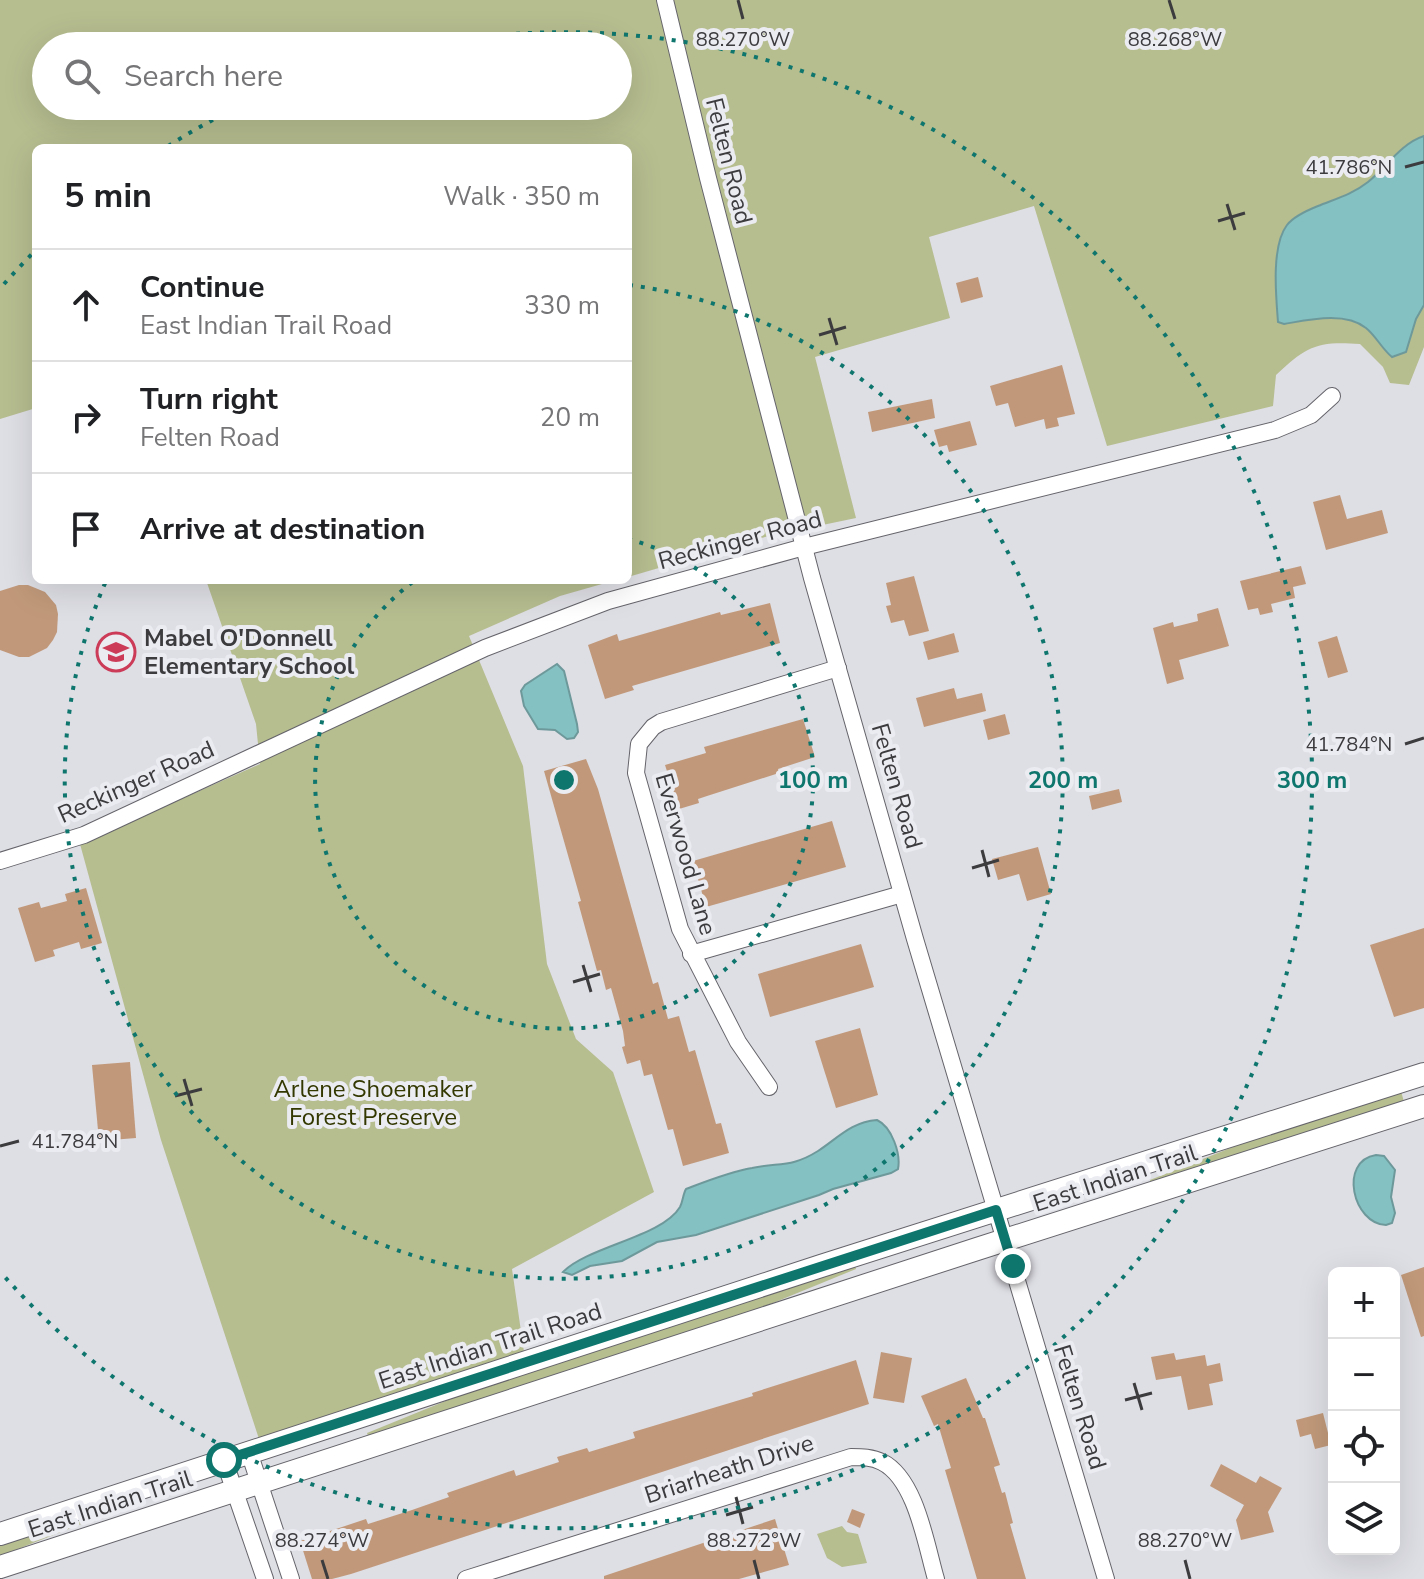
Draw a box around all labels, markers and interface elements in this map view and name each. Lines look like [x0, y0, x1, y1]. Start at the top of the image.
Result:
text: 88.270°W [696, 26, 790, 53]
text: 88.268°W [1128, 26, 1222, 53]
search box [32, 32, 632, 120]
icon: search [60, 54, 104, 98]
text: Search here [124, 56, 283, 97]
street label: Felten Road [698, 95, 760, 227]
text: 41.786°N [1306, 154, 1392, 181]
text: 5 min [64, 173, 152, 219]
text: Walk · 350 m [443, 179, 600, 214]
text: Continue [140, 267, 265, 308]
icon: ahead [64, 283, 108, 327]
text: 330 m [524, 288, 600, 323]
text: East Indian Trail Road [140, 308, 392, 343]
text: Turn right [140, 379, 278, 420]
icon: right [64, 395, 108, 439]
text: 20 m [540, 400, 600, 435]
text: Felten Road [140, 420, 280, 455]
street label: Reckinger Road [655, 503, 825, 577]
icon: arrive [64, 507, 108, 551]
text: Arrive at destination [140, 509, 425, 550]
place label: Mabel O'Donnell Elementary School [144, 622, 355, 682]
school or university icon: Mabel O'Donnell Elementary School [95, 631, 137, 673]
street label: Felten Road [864, 720, 930, 852]
text: 41.784°N [1306, 731, 1392, 758]
street label: Reckinger Road [53, 733, 219, 831]
text: 100 m [778, 764, 848, 796]
text: 200 m [1028, 764, 1098, 796]
text: 300 m [1277, 764, 1347, 796]
centre of rings [550, 766, 578, 794]
street label: Everwood Lane [648, 769, 724, 939]
park label: Arlene Shoemaker Forest Preserve [273, 1073, 473, 1133]
text: 41.784°N [32, 1128, 118, 1155]
street label: East Indian Trail [1029, 1136, 1201, 1220]
route end [995, 1248, 1031, 1284]
map controls [1328, 1267, 1400, 1555]
button: + [1328, 1267, 1400, 1339]
street label: East Indian Trail Road [374, 1295, 606, 1397]
button: − [1328, 1339, 1400, 1411]
street label: Felten Road [1046, 1341, 1114, 1473]
button: locate [1328, 1411, 1400, 1483]
street label: Briarheath Drive [640, 1427, 818, 1511]
route start [206, 1442, 242, 1478]
street label: East Indian Trail [24, 1462, 196, 1546]
button: layers [1328, 1483, 1400, 1555]
text: 88.274°W [275, 1527, 369, 1554]
text: 88.272°W [707, 1527, 801, 1554]
text: 88.270°W [1138, 1527, 1232, 1554]

